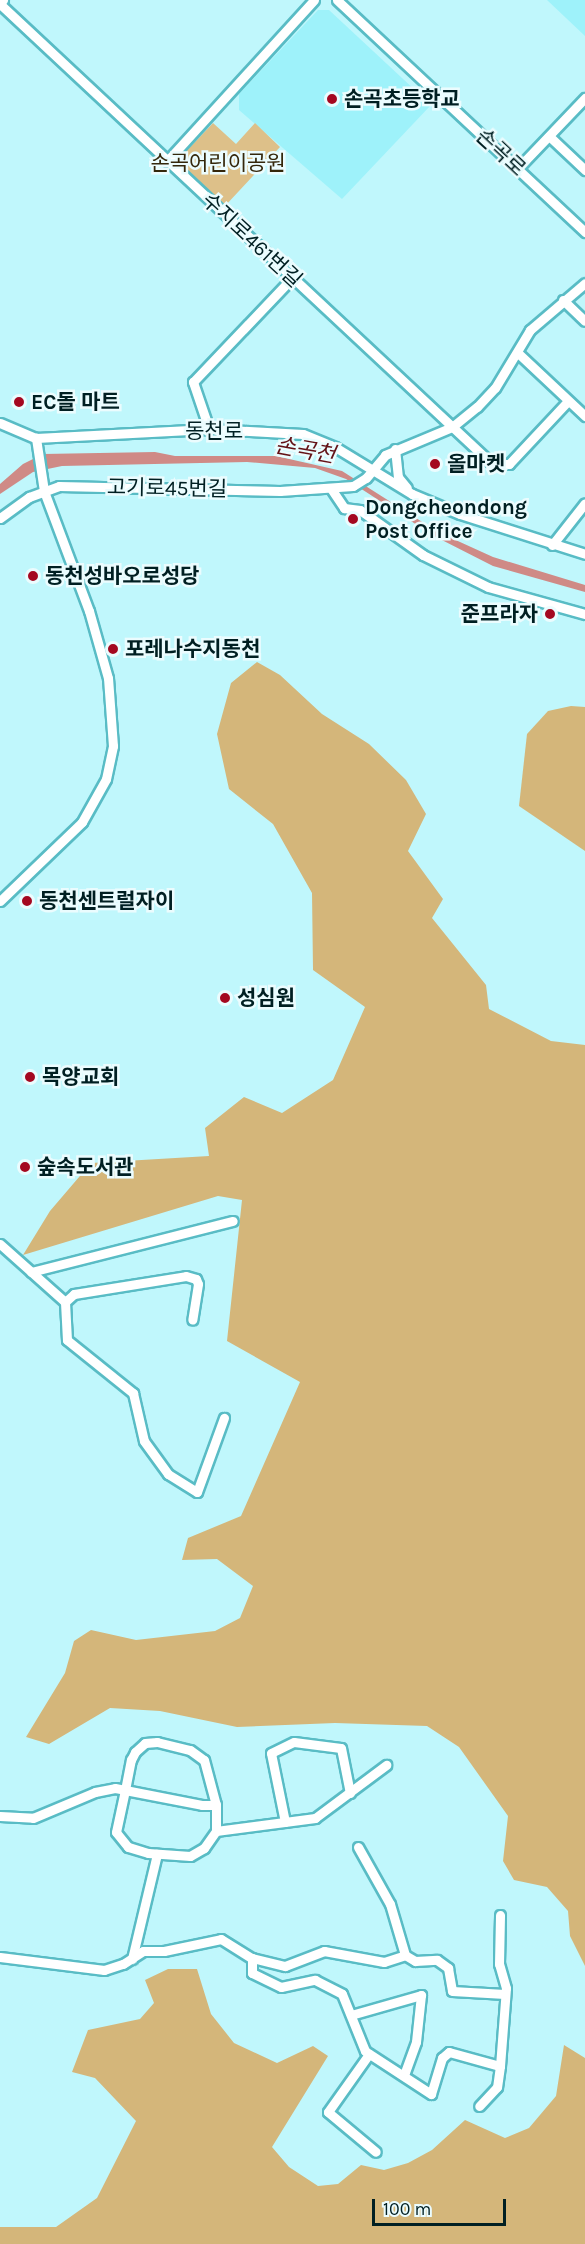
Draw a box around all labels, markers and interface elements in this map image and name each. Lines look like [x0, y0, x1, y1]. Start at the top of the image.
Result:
place label: 손곡초등학교 [344, 86, 460, 112]
marker: 손곡초등학교 [325, 92, 339, 106]
street label: 손곡로 [471, 123, 531, 181]
park label: 손곡어린이공원 [150, 150, 286, 176]
street label: 수지로461번길 [197, 187, 307, 293]
place label: EC돌 마트 [31, 389, 120, 415]
marker: EC돌 마트 [12, 395, 26, 409]
street label: 동천로 [185, 418, 243, 444]
water label: 손곡천 [273, 433, 337, 469]
place label: 올마켓 [447, 451, 505, 477]
marker: 올마켓 [428, 457, 442, 471]
street label: 고기로45번길 [107, 474, 227, 502]
place label: Dongcheondong Post Office [365, 494, 527, 544]
marker: Dongcheondong Post Office [346, 512, 360, 526]
place label: 동천성바오로성당 [45, 563, 200, 589]
marker: 동천성바오로성당 [26, 569, 40, 583]
place label: 준프라자 [461, 601, 538, 627]
marker: 준프라자 [543, 607, 557, 621]
place label: 포레나수지동천 [125, 636, 260, 662]
marker: 포레나수지동천 [106, 642, 120, 656]
place label: 동천센트럴자이 [39, 888, 174, 914]
marker: 동천센트럴자이 [20, 894, 34, 908]
place label: 성심원 [237, 985, 295, 1011]
marker: 성심원 [218, 991, 232, 1005]
place label: 목양교회 [42, 1064, 119, 1090]
marker: 목양교회 [23, 1070, 37, 1084]
place label: 숲속도서관 [37, 1154, 134, 1180]
marker: 숲속도서관 [18, 1160, 32, 1174]
scale bar [375, 2187, 508, 2225]
text: 100 m [383, 2198, 431, 2220]

